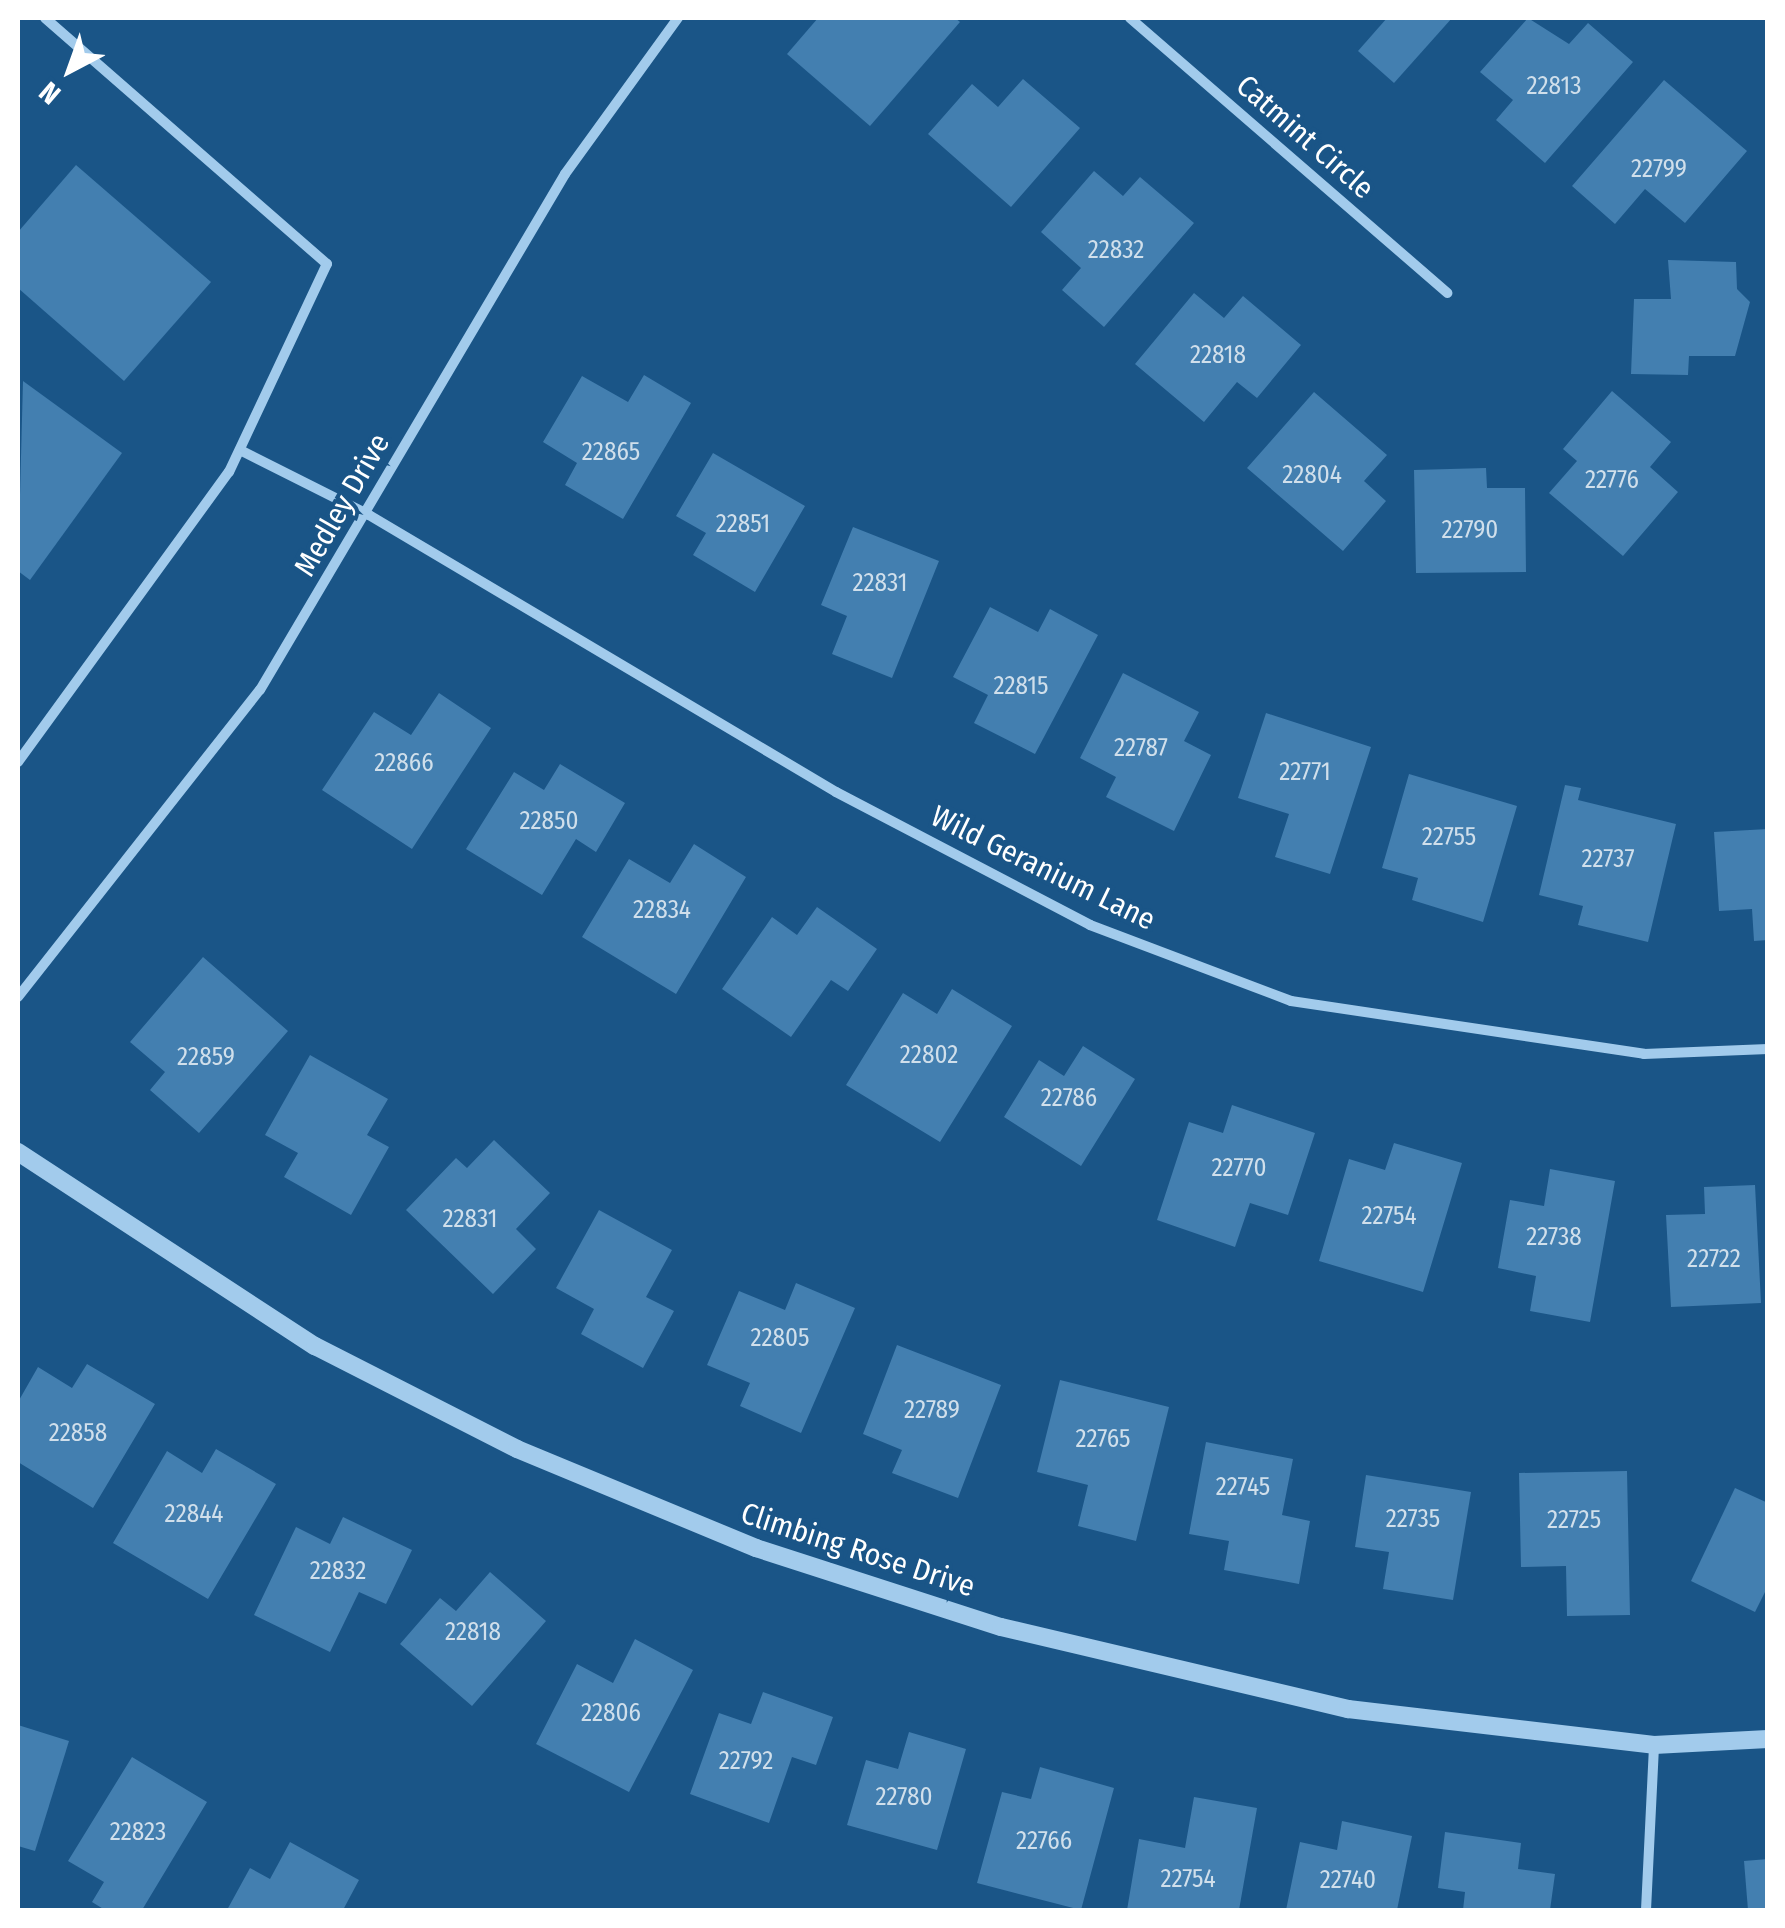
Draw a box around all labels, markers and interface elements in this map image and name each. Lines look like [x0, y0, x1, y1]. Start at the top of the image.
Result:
north arrow [20, 20, 120, 120]
street label: Catmint Circle [1229, 67, 1381, 207]
house number: 22813 [1527, 71, 1581, 101]
text: N [33, 75, 67, 111]
house number: 22799 [1631, 154, 1687, 184]
house number: 22832 [1088, 235, 1144, 265]
house number: 22818 [1190, 340, 1246, 370]
street label: Medley Drive [287, 427, 397, 583]
house number: 22865 [582, 437, 640, 467]
house number: 22804 [1282, 460, 1342, 490]
house number: 22776 [1585, 465, 1639, 495]
house number: 22851 [716, 509, 770, 539]
house number: 22790 [1442, 515, 1498, 545]
house number: 22831 [853, 568, 907, 598]
house number: 22815 [993, 671, 1049, 701]
house number: 22787 [1114, 733, 1168, 763]
house number: 22866 [374, 748, 434, 778]
house number: 22771 [1279, 757, 1331, 787]
street label: Wild Geranium Lane [925, 798, 1161, 938]
house number: 22850 [519, 806, 579, 836]
house number: 22755 [1422, 822, 1476, 852]
house number: 22737 [1581, 844, 1635, 874]
house number: 22834 [633, 895, 691, 925]
house number: 22802 [900, 1040, 958, 1070]
house number: 22859 [177, 1042, 235, 1072]
house number: 22786 [1041, 1083, 1097, 1113]
house number: 22770 [1212, 1153, 1266, 1183]
house number: 22754 [1361, 1201, 1417, 1231]
house number: 22831 [443, 1204, 497, 1234]
house number: 22738 [1526, 1222, 1582, 1252]
house number: 22722 [1687, 1244, 1741, 1274]
house number: 22805 [750, 1323, 810, 1353]
house number: 22789 [904, 1395, 960, 1425]
house number: 22858 [49, 1418, 107, 1448]
house number: 22765 [1075, 1424, 1131, 1454]
house number: 22745 [1216, 1472, 1270, 1502]
street label: Climbing Rose Drive [736, 1495, 980, 1605]
house number: 22844 [165, 1499, 223, 1529]
house number: 22735 [1386, 1504, 1440, 1534]
house number: 22725 [1547, 1505, 1601, 1535]
house number: 22832 [310, 1556, 366, 1586]
house number: 22818 [445, 1617, 501, 1647]
house number: 22806 [581, 1698, 641, 1728]
house number: 22792 [719, 1746, 773, 1776]
house number: 22780 [875, 1782, 933, 1812]
house number: 22823 [110, 1817, 166, 1847]
house number: 22766 [1016, 1826, 1072, 1856]
house number: 22754 [1160, 1864, 1216, 1894]
house number: 22740 [1320, 1865, 1376, 1895]

